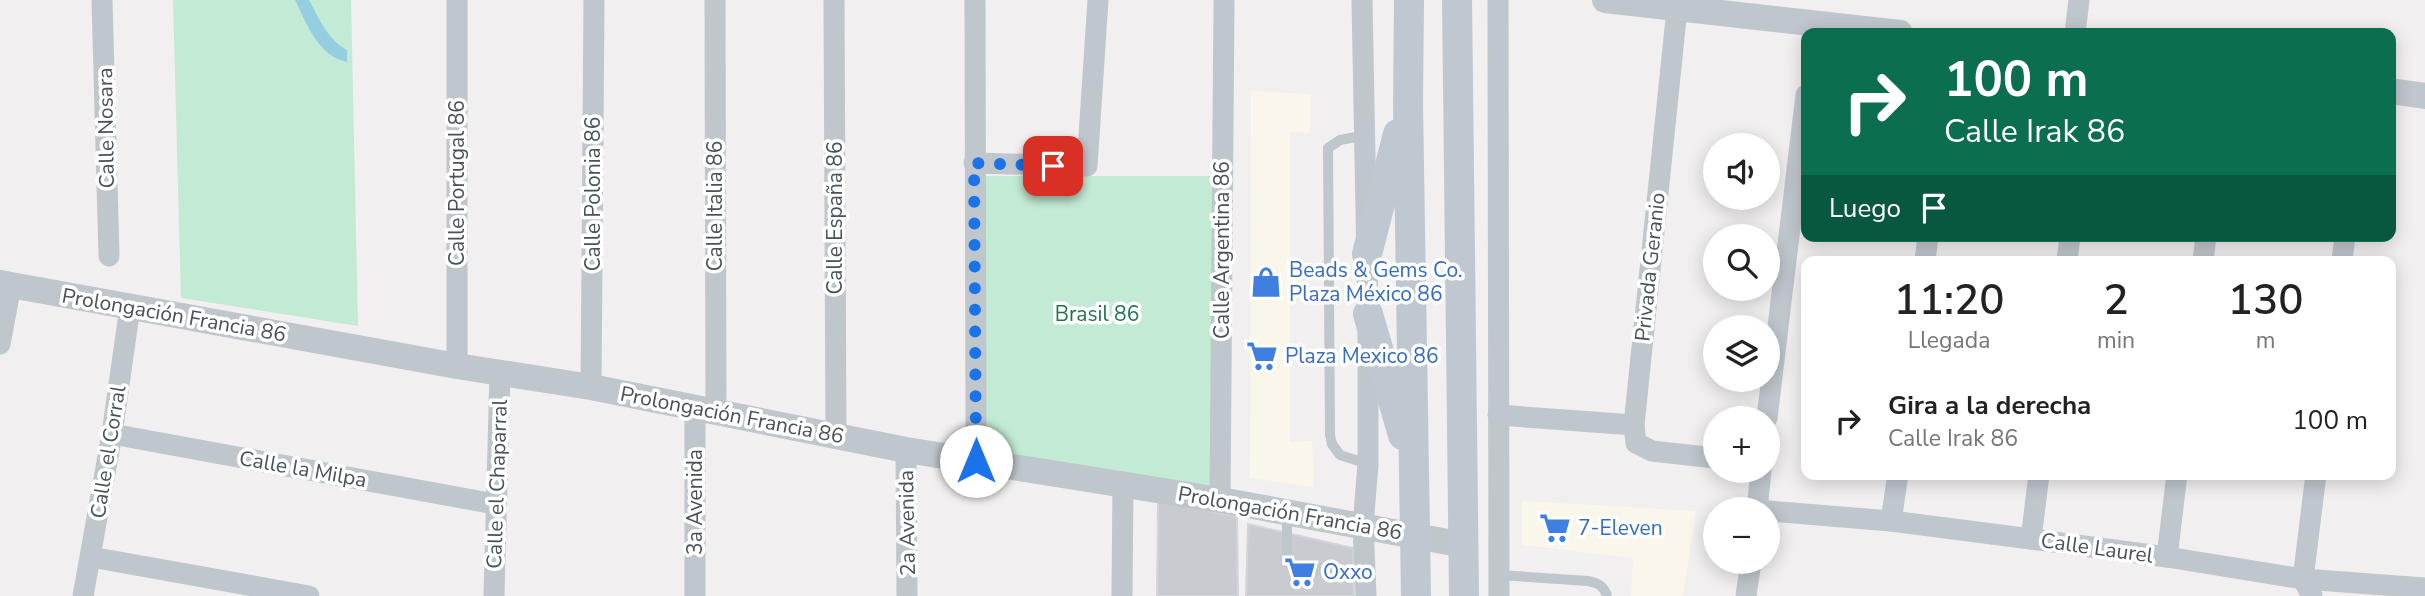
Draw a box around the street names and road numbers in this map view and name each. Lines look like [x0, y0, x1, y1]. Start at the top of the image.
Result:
street label: Calle Nosara [91, 67, 121, 189]
street label: Calle Portugal 86 [443, 100, 471, 266]
street label: Calle Polonia 86 [579, 117, 607, 271]
street label: Calle Italia 86 [701, 141, 729, 271]
street label: Calle España 86 [821, 141, 849, 295]
street label: Calle Argentina 86 [1208, 161, 1236, 339]
street label: Privada Geranio [1628, 191, 1672, 343]
street label: Prolongación Francia 86 [60, 282, 288, 348]
street label: Prolongación Francia 86 [618, 380, 846, 450]
street label: Calle el Corral [84, 383, 132, 520]
street label: Calle el Chaparral [480, 398, 514, 569]
street label: Calle la Milpa [237, 444, 369, 494]
street label: 3a Avenida [681, 449, 709, 555]
street label: 2a Avenida [892, 470, 922, 576]
street label: Prolongación Francia 86 [1176, 480, 1404, 546]
street label: Calle Laurel [2039, 526, 2156, 570]

